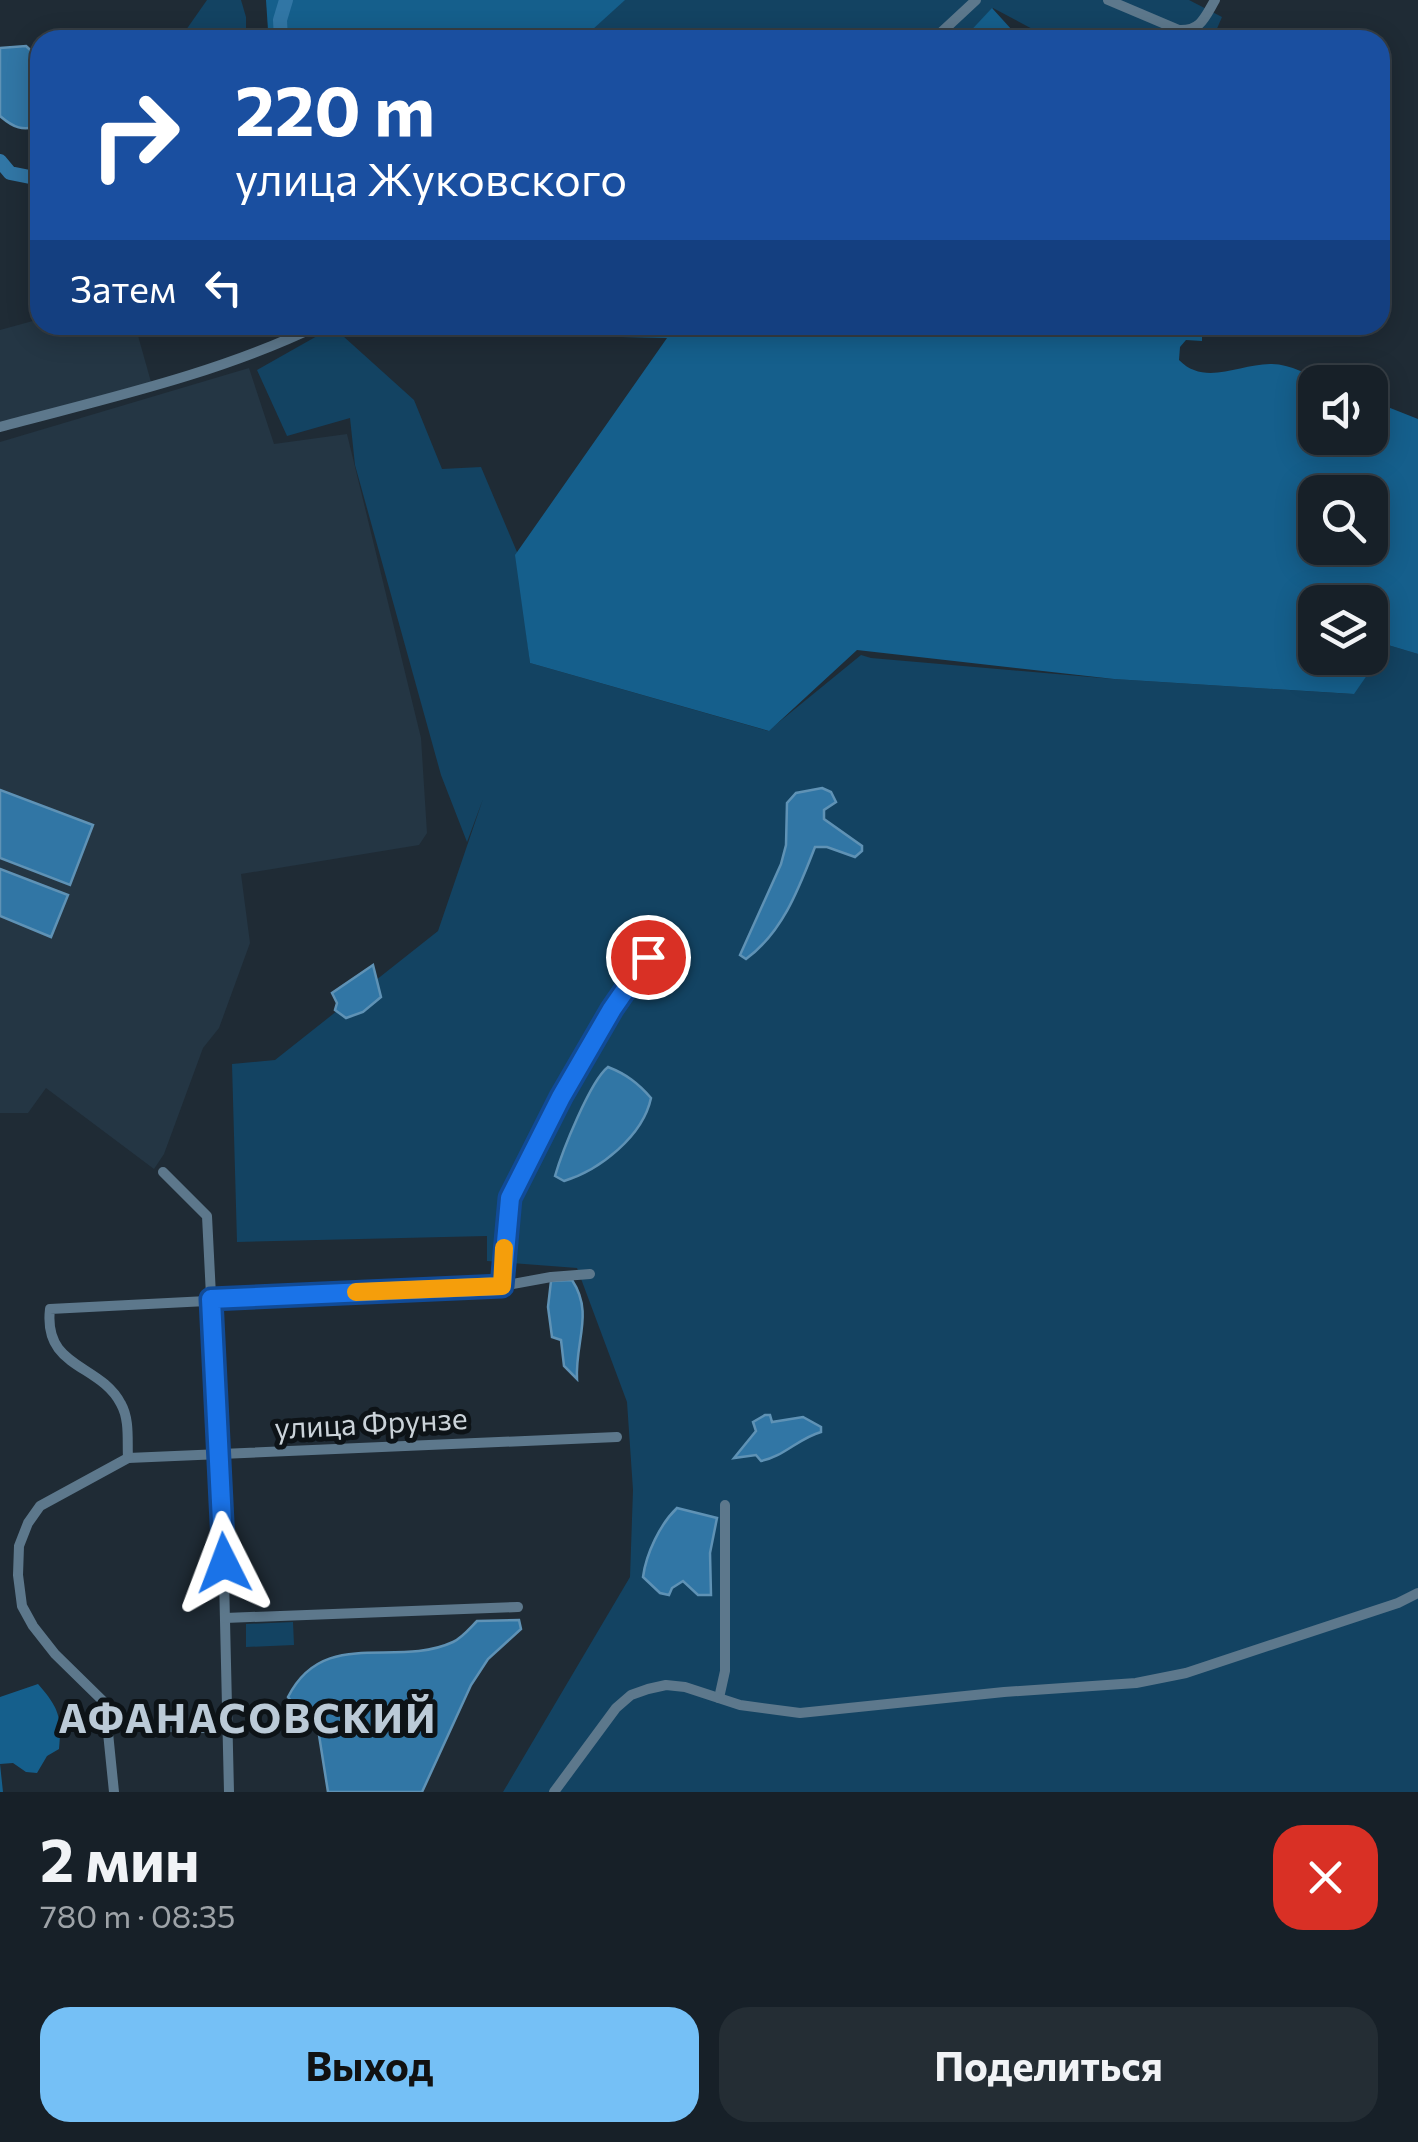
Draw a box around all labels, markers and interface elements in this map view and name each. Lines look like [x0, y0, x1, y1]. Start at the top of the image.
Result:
text: 220 m [235, 65, 435, 150]
icon: right [70, 70, 200, 200]
text: улица Жуковского [235, 150, 627, 205]
icon: left [196, 260, 251, 315]
text: Затем [70, 264, 176, 311]
map controls [1298, 365, 1388, 675]
button: sound [1298, 365, 1388, 455]
button: search [1298, 475, 1388, 565]
button: layers [1298, 585, 1388, 675]
pin [606, 915, 691, 1000]
icon: arrive [621, 930, 676, 985]
street label: улица Фрунзе [273, 1398, 468, 1445]
position arrow [172, 1511, 276, 1615]
district label: АФАНАСОВСКИЙ [58, 1692, 438, 1741]
text: 2 мин [40, 1821, 200, 1894]
button: close [1273, 1825, 1378, 1930]
text: 780 m · 08:35 [40, 1895, 235, 1935]
button: Выход [40, 2007, 699, 2122]
button: Поделиться [719, 2007, 1378, 2122]

